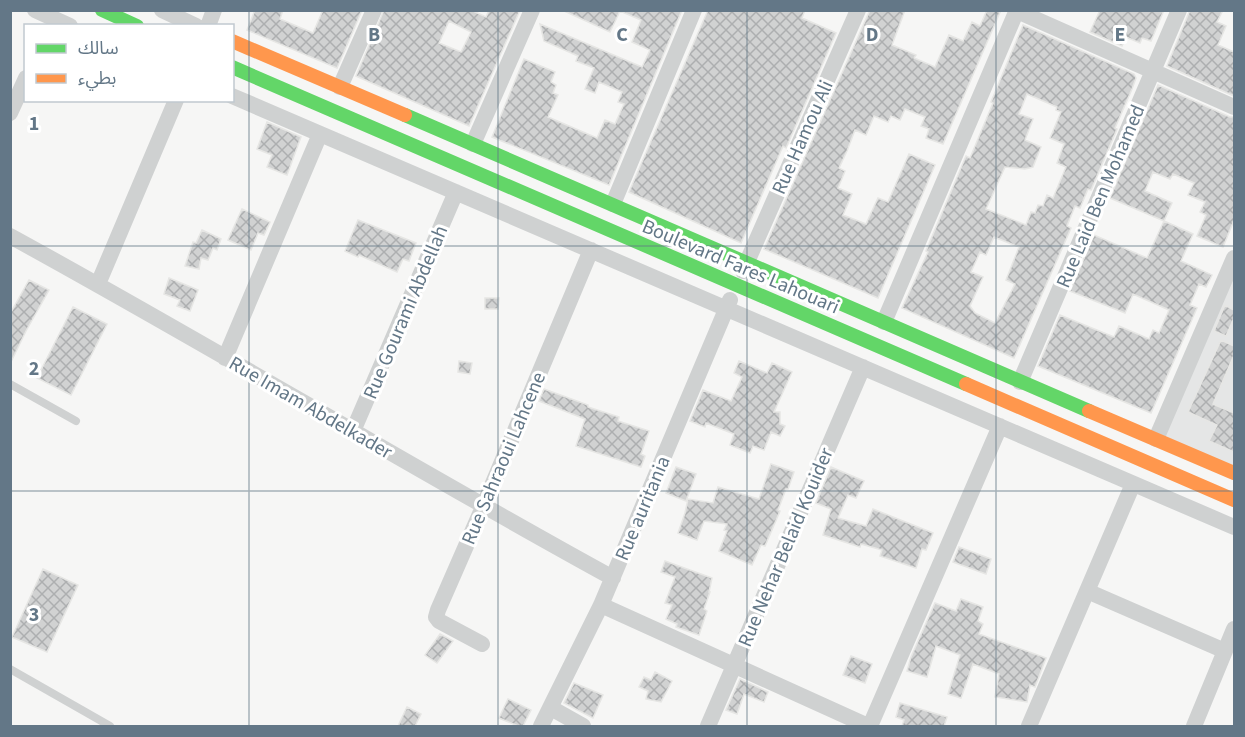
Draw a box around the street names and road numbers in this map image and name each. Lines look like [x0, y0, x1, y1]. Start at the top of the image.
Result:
street label: Rue Hamou Ali [765, 76, 841, 199]
street label: Rue Laid Ben Mohamed [1050, 100, 1152, 292]
street label: Boulevard Fares Lahouari [638, 213, 844, 321]
street label: Rue Gourami Abdellah [357, 221, 455, 404]
street label: Rue Imam Abdelkader [224, 350, 397, 466]
street label: Rue Sahraoui Lahcene [455, 368, 553, 549]
street label: Rue Nehar Belaid Kouider [731, 443, 841, 651]
street label: Rue auritania [608, 452, 678, 565]

